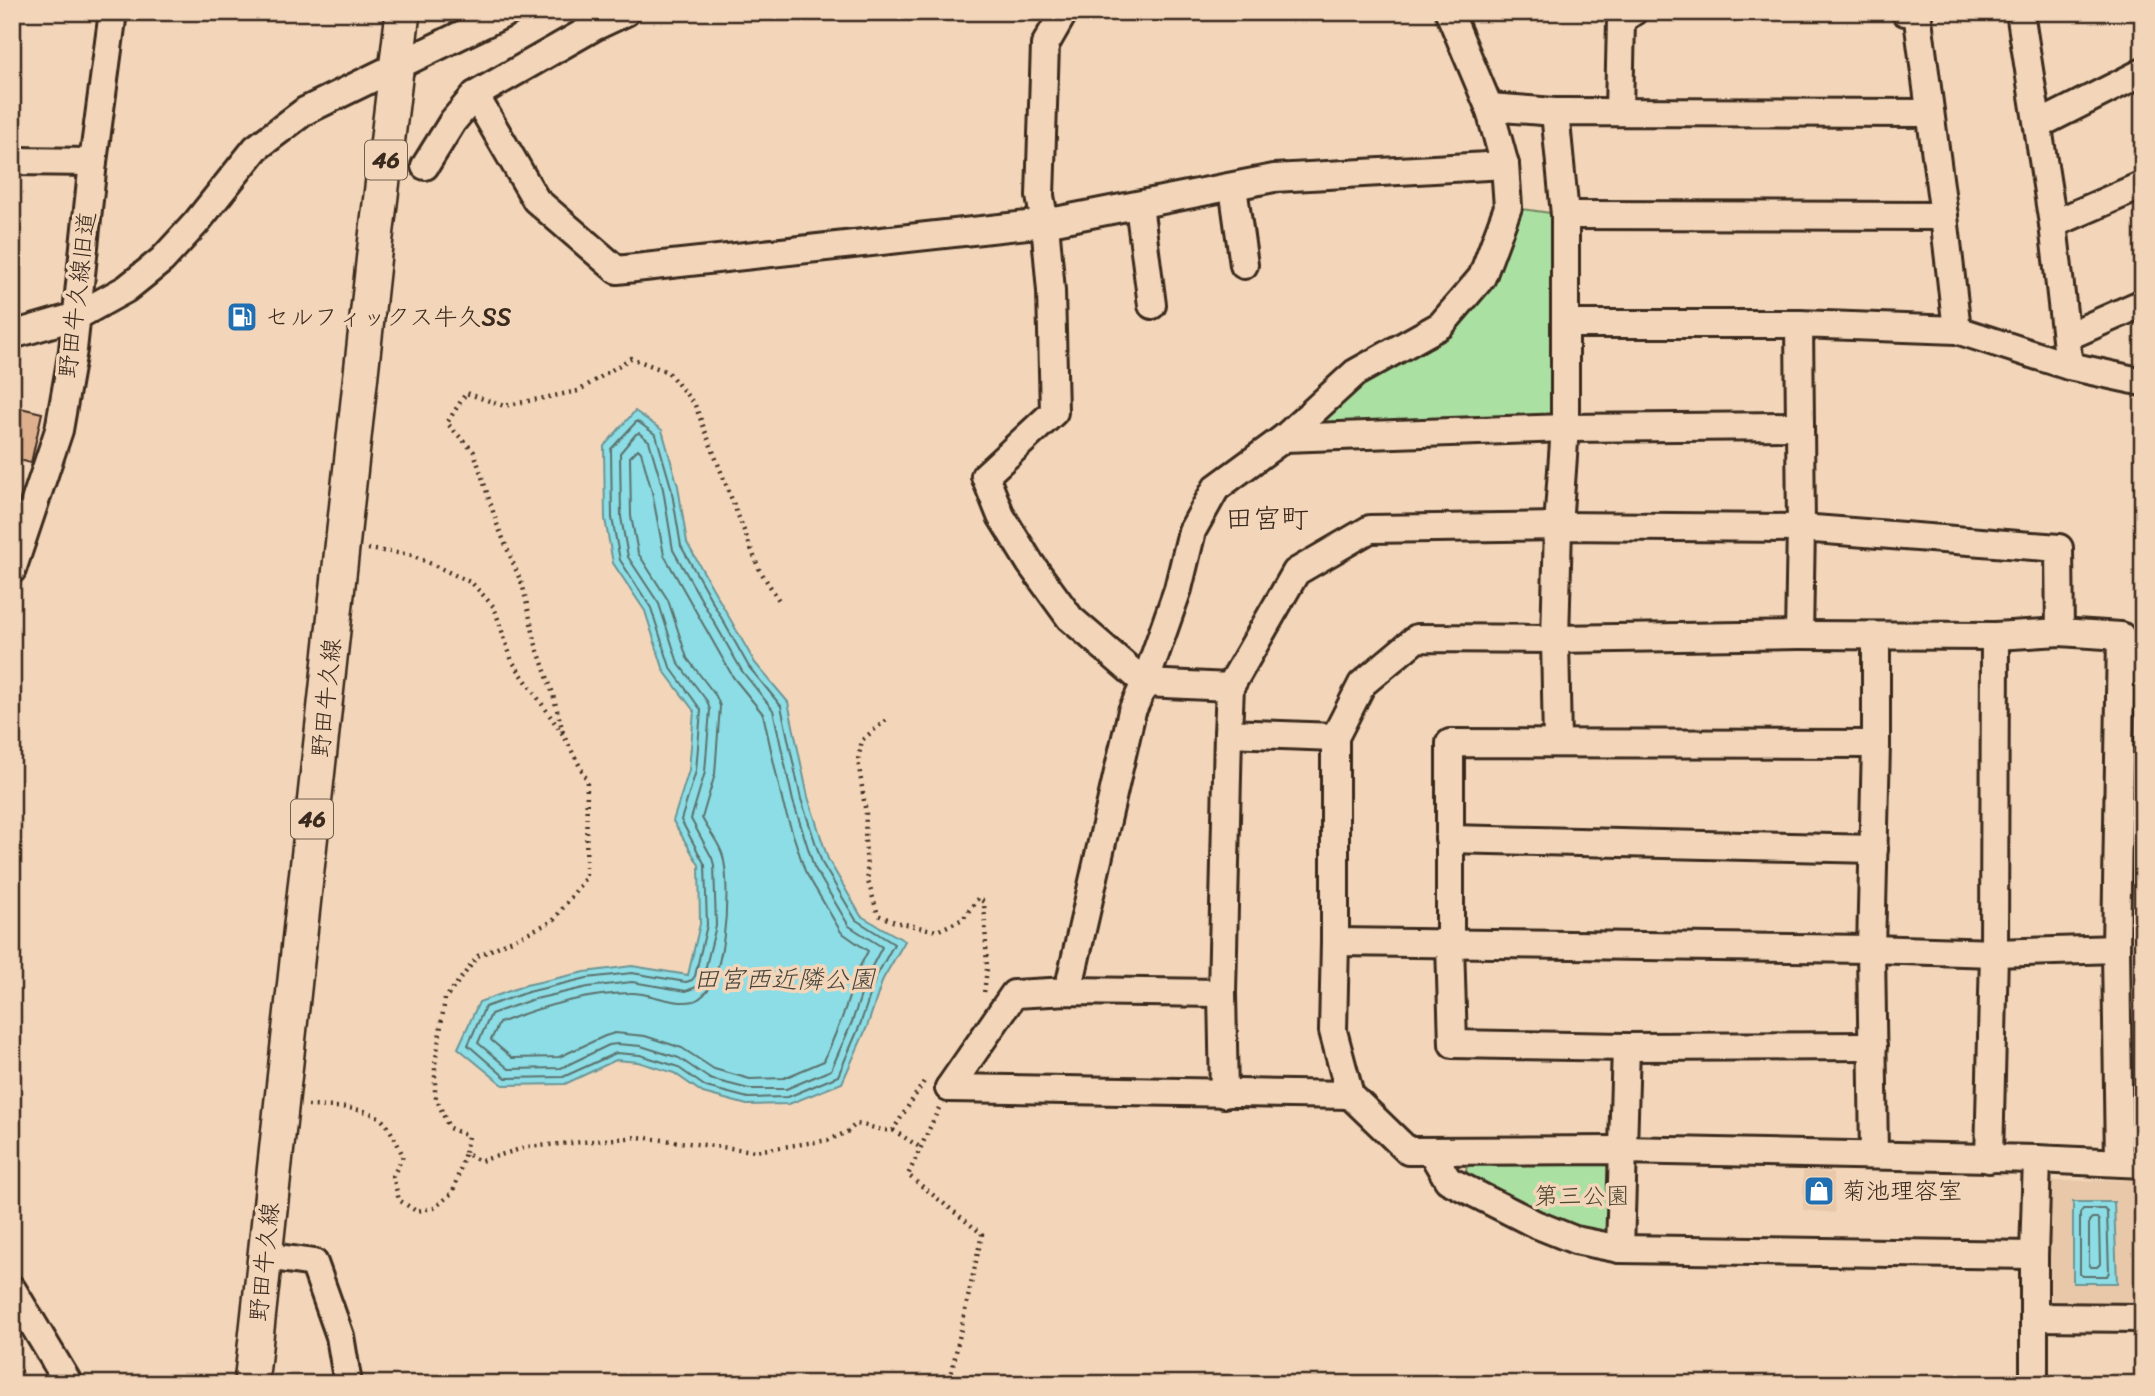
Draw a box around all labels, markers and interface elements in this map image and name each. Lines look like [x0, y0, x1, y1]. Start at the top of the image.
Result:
road number: 46 [365, 140, 407, 180]
street label: 野田牛久線旧道 [46, 209, 108, 381]
place label: セルフィックス牛久SS [265, 296, 512, 338]
fuel station icon: セルフィックス牛久SS [225, 300, 259, 334]
district label: 田宮町 [1225, 494, 1309, 543]
street label: 野田牛久線 [299, 636, 353, 760]
road number: 46 [291, 800, 333, 838]
water label: 田宮西近隣公園 [693, 956, 877, 1002]
place label: 菊池理容室 [1842, 1170, 1962, 1212]
shop icon: 菊池理容室 [1802, 1174, 1836, 1208]
park label: 第三公園 [1534, 1175, 1630, 1217]
street label: 野田牛久線 [237, 1200, 291, 1324]

